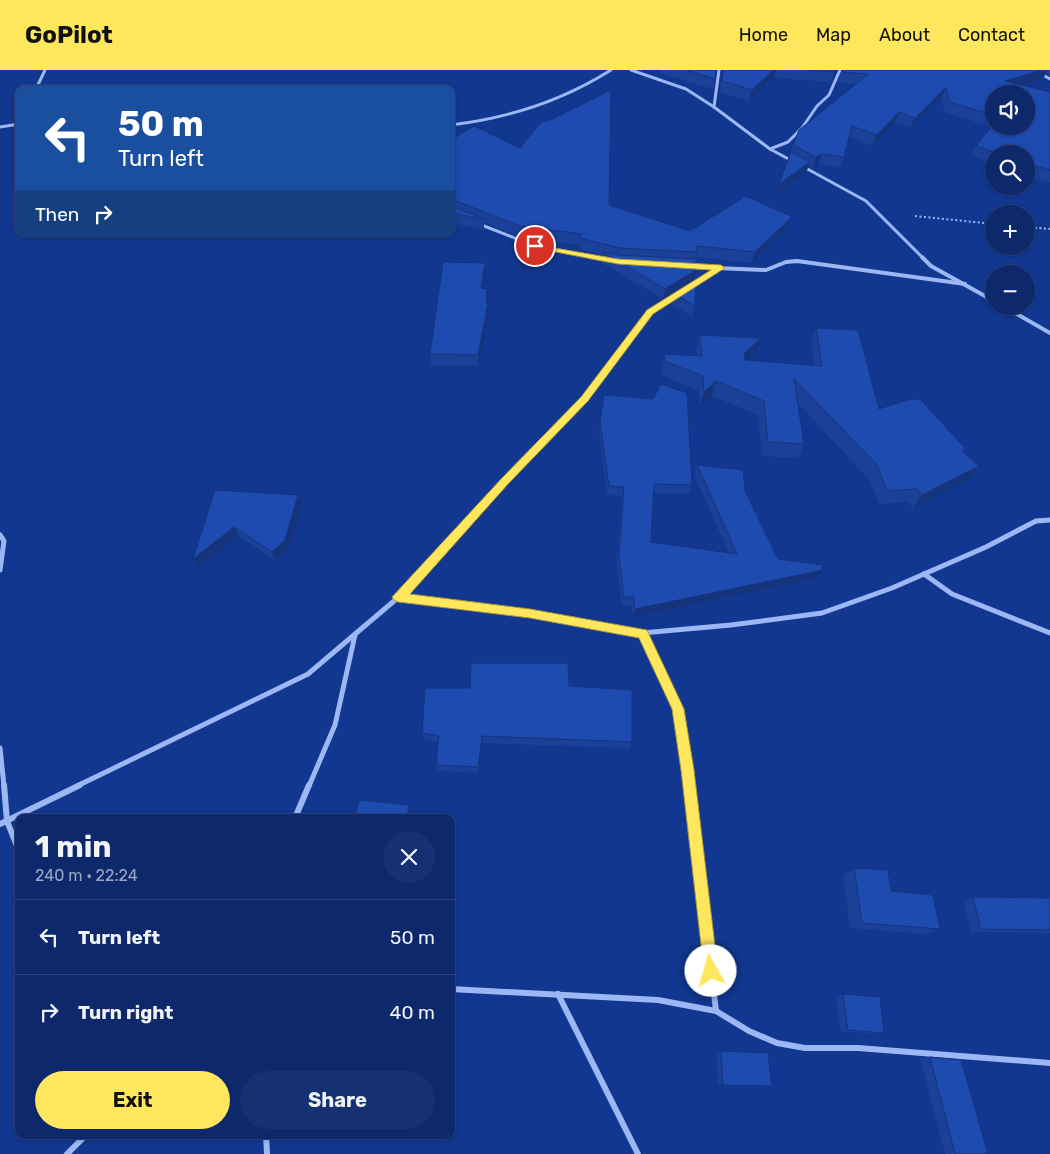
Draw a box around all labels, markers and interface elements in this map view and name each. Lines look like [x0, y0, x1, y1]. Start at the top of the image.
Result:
text: GoPilot [25, 21, 113, 49]
text: Home [739, 24, 788, 46]
text: Map [816, 24, 851, 46]
text: About [879, 24, 930, 46]
text: Contact [958, 24, 1025, 46]
map controls [985, 85, 1035, 315]
button: sound [985, 85, 1035, 135]
text: 50 m [118, 103, 204, 145]
icon: left [35, 105, 100, 170]
text: Turn left [118, 145, 204, 172]
button: search [985, 145, 1035, 195]
icon: right [89, 200, 117, 228]
text: Then [35, 203, 79, 226]
button: + [985, 205, 1035, 255]
pin [514, 225, 556, 267]
icon: arrive [521, 232, 549, 260]
button: − [985, 265, 1035, 315]
text: 1 min [35, 829, 112, 865]
button: close [383, 831, 435, 883]
text: 240 m · 22:24 [35, 866, 138, 885]
icon: left [35, 923, 63, 951]
text: Turn left [78, 926, 160, 949]
text: 50 m [390, 926, 435, 949]
position arrow [684, 944, 736, 996]
icon: right [35, 998, 63, 1026]
text: Turn right [78, 1001, 173, 1024]
text: 40 m [390, 1001, 435, 1024]
button: Exit [35, 1071, 230, 1129]
button: Share [240, 1071, 435, 1129]

